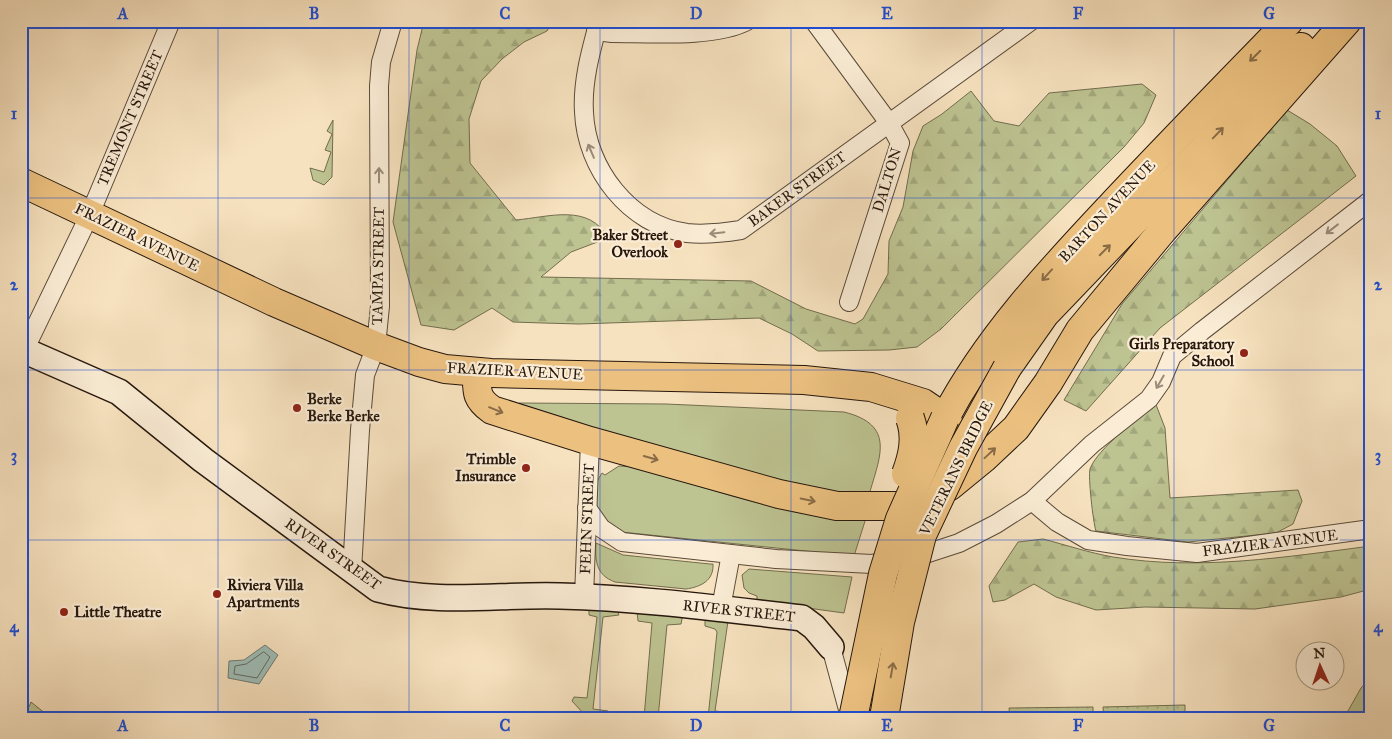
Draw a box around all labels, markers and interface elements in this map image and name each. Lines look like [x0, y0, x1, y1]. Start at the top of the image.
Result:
text: A [117, 4, 129, 23]
text: B [309, 4, 319, 23]
text: C [500, 4, 511, 23]
text: D [690, 4, 703, 23]
text: E [881, 4, 893, 23]
text: F [1073, 4, 1084, 23]
text: G [1263, 4, 1275, 23]
street label: TREMONT STREET [93, 47, 167, 189]
one-way arrow [1249, 50, 1261, 62]
text: 1 [11, 104, 18, 123]
text: 1 [1375, 104, 1382, 123]
one-way arrow [1212, 127, 1224, 139]
one-way arrow [586, 144, 596, 159]
street label: DALTON [869, 145, 905, 214]
street label: BAKER STREET [745, 147, 849, 231]
street label: BARTON AVENUE [1055, 156, 1159, 266]
one-way arrow [374, 167, 384, 183]
street label: FRAZIER AVENUE [72, 199, 202, 275]
street label: TAMPA STREET [368, 207, 388, 325]
one-way arrow [1326, 224, 1339, 235]
place label: Baker Street Overlook [593, 226, 669, 261]
one-way arrow [710, 228, 726, 238]
marker: Baker Street Overlook [672, 238, 684, 250]
one-way arrow [1099, 244, 1111, 256]
one-way arrow [1041, 269, 1053, 282]
text: 2 [10, 275, 19, 294]
text: 2 [1374, 275, 1383, 294]
place label: Girls Preparatory School [1129, 335, 1235, 370]
marker: Girls Preparatory School [1238, 347, 1250, 359]
street label: FRAZIER AVENUE [447, 358, 584, 384]
one-way arrow [1155, 374, 1164, 389]
place label: Berke Berke Berke [307, 390, 381, 425]
street label: VETERANS BRIDGE [915, 397, 997, 539]
marker: Berke Berke Berke [291, 402, 303, 414]
one-way arrow [488, 406, 503, 415]
text: 3 [11, 446, 17, 466]
text: 3 [1375, 446, 1381, 466]
one-way arrow [983, 447, 996, 459]
place label: Trimble Insurance [455, 450, 517, 485]
one-way arrow [643, 454, 659, 463]
marker: Trimble Insurance [520, 462, 532, 474]
street label: FEHN STREET [576, 463, 598, 575]
one-way arrow [800, 495, 816, 505]
street label: RIVER STREET [281, 514, 385, 594]
street label: FRAZIER AVENUE [1201, 526, 1339, 560]
place label: Riviera Villa Apartments [226, 576, 304, 612]
marker: Riviera Villa Apartments [211, 588, 223, 600]
street label: RIVER STREET [682, 596, 796, 626]
place label: Little Theatre [74, 603, 162, 621]
marker: Little Theatre [58, 606, 70, 618]
text: 4 [10, 617, 20, 637]
text: 4 [1374, 617, 1384, 637]
north arrow [1294, 642, 1344, 692]
text: N [1313, 645, 1326, 662]
one-way arrow [887, 662, 897, 678]
text: A [117, 716, 129, 735]
text: B [309, 716, 319, 735]
text: C [500, 716, 511, 735]
text: D [690, 716, 703, 735]
text: E [881, 716, 893, 735]
text: F [1073, 716, 1084, 735]
text: G [1263, 716, 1275, 735]

